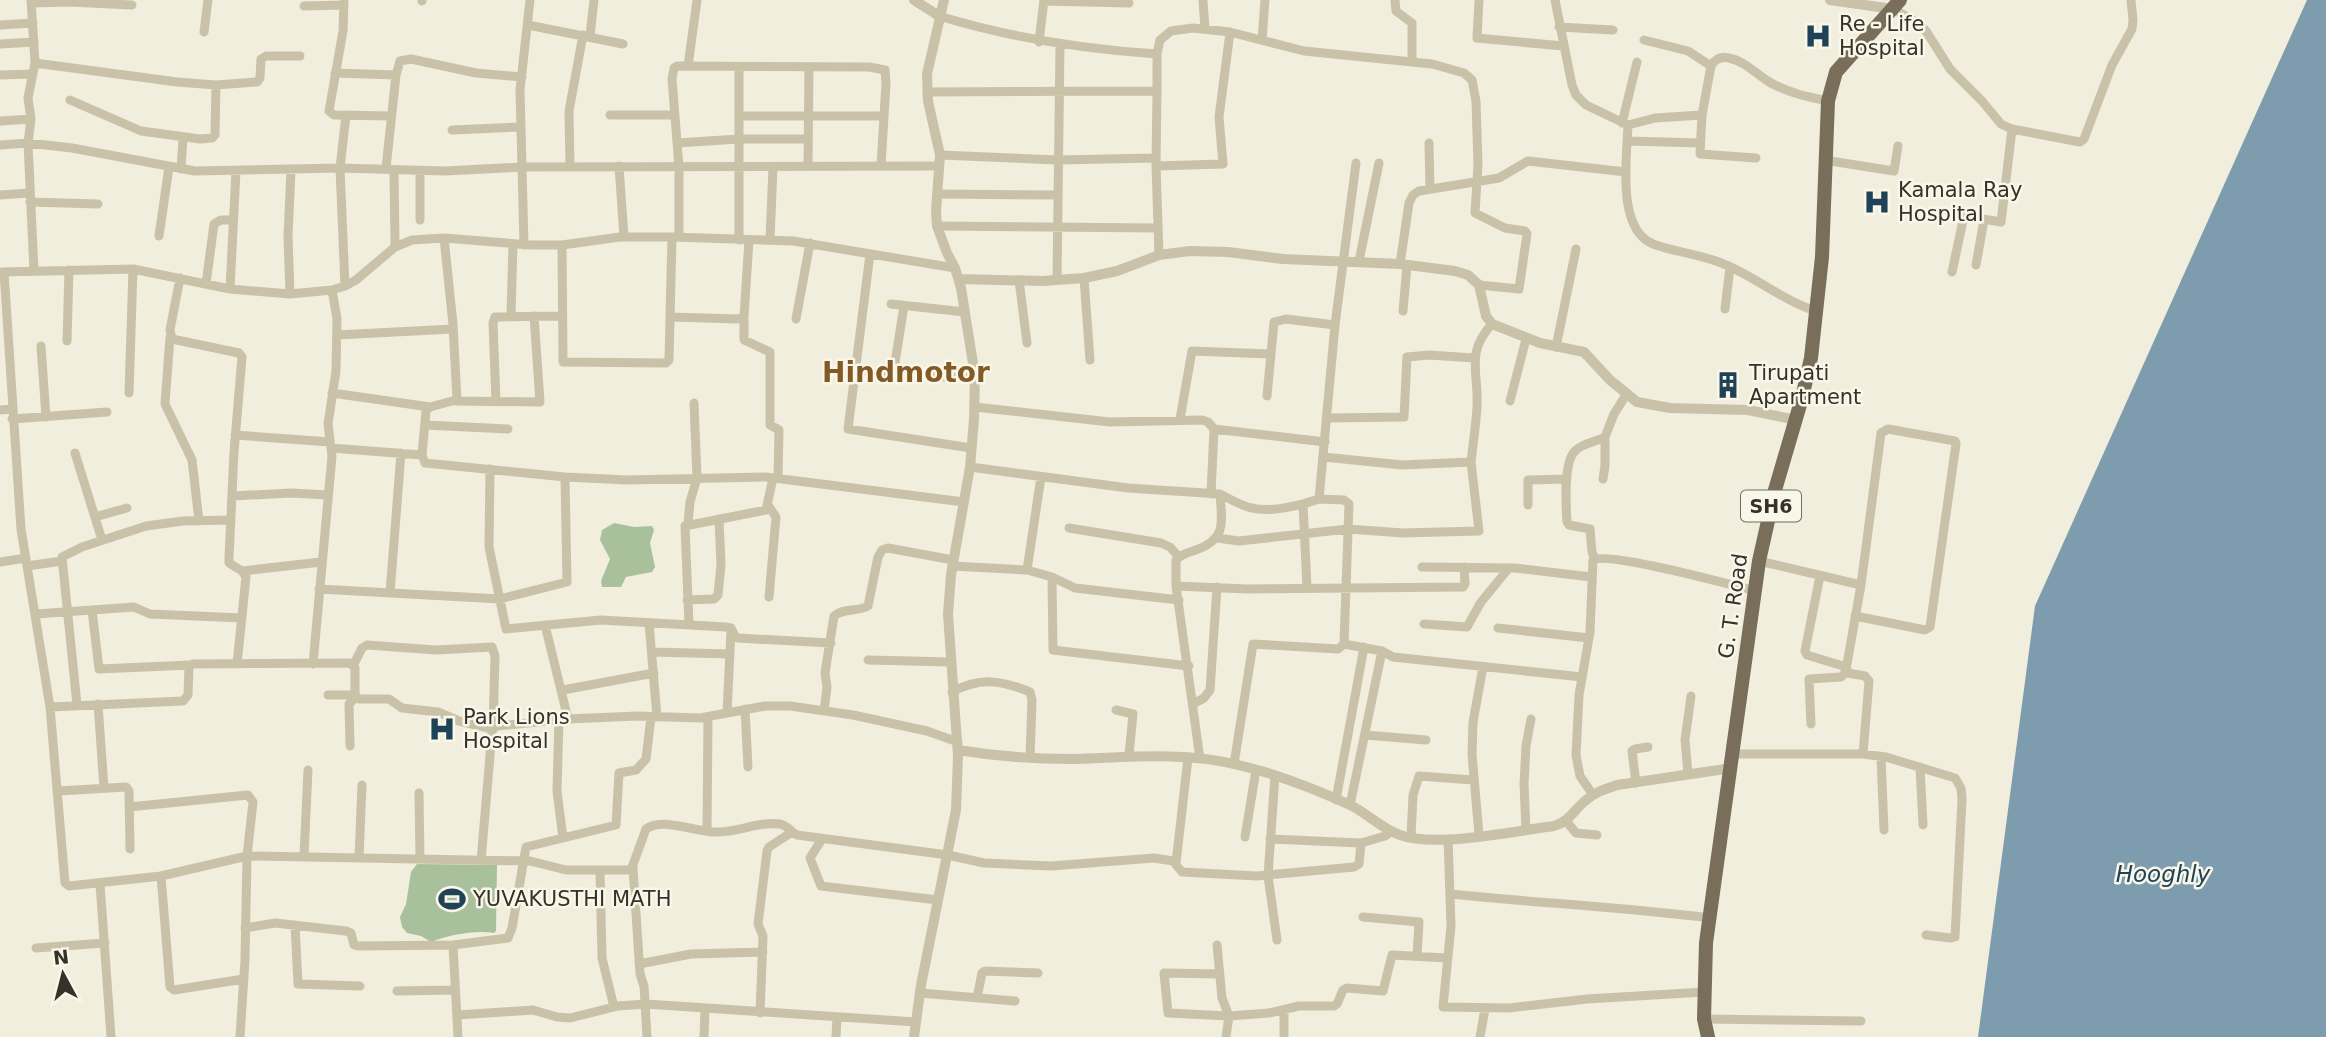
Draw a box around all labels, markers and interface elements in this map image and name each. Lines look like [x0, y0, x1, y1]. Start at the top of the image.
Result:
place label: Re - Life Hospital [1839, 12, 1925, 60]
hospital icon: Re - Life Hospital [1803, 21, 1833, 51]
place label: Kamala Ray Hospital [1898, 178, 2022, 226]
hospital icon: Kamala Ray Hospital [1862, 187, 1892, 217]
district label: Hindmotor [822, 356, 990, 389]
place label: Tirupati Apartment [1748, 361, 1861, 409]
building icon: Tirupati Apartment [1713, 370, 1743, 400]
road number: SH6 [1741, 491, 1801, 522]
street label: G. T. Road [1714, 552, 1752, 660]
place label: Park Lions Hospital [463, 705, 570, 753]
hospital icon: Park Lions Hospital [427, 714, 457, 744]
water label: Hooghly [2116, 861, 2211, 887]
sports icon: YUVAKUSTHI MATH [437, 884, 467, 914]
place label: YUVAKUSTHI MATH [472, 887, 671, 911]
north arrow [28, 939, 98, 1009]
text: N [52, 945, 70, 969]

